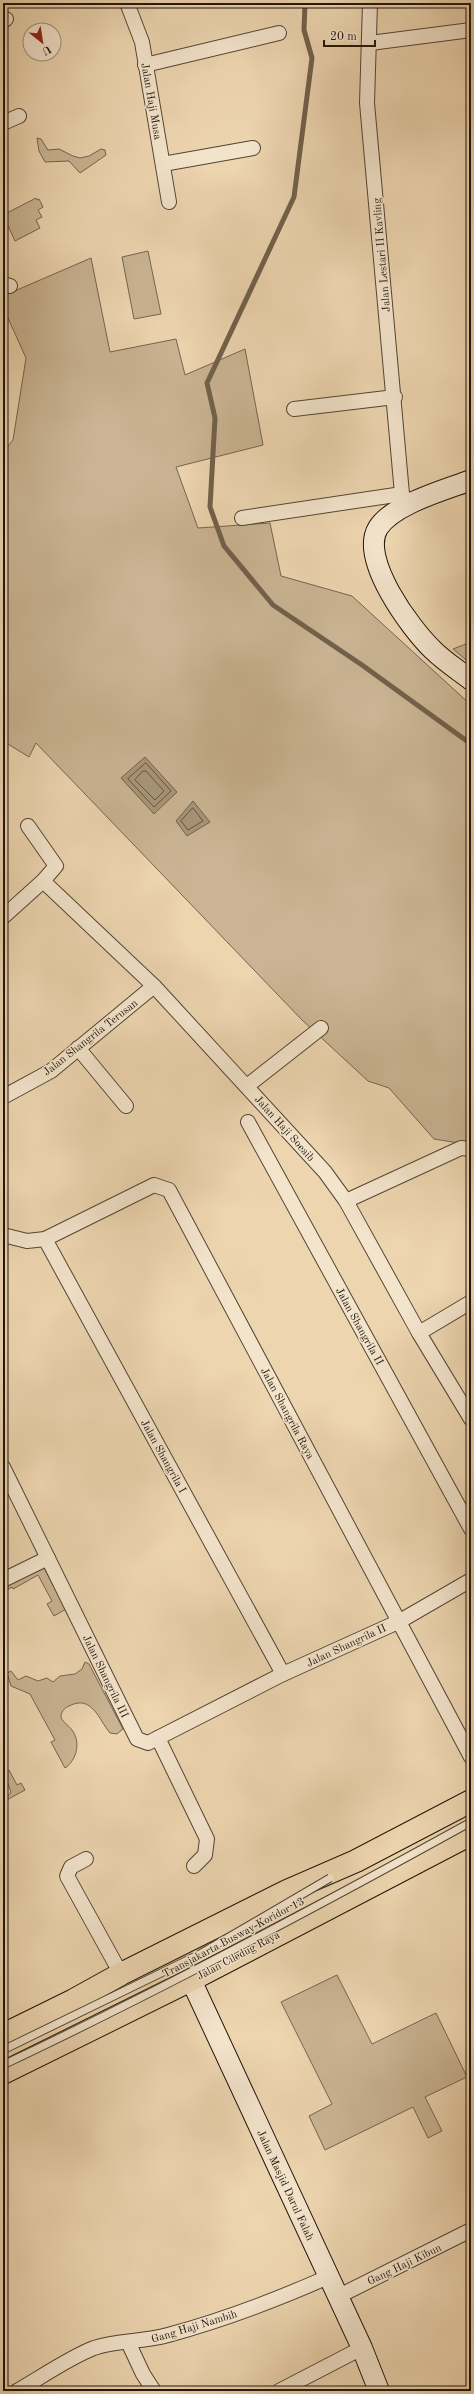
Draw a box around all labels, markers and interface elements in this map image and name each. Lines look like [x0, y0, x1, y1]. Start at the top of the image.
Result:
north arrow [22, 22, 62, 62]
scale bar [324, 22, 375, 48]
text: 20 m [330, 31, 357, 43]
text: U [39, 42, 53, 56]
street label: Jalan Haji Musa [138, 62, 163, 141]
street label: Jalan Lestari II Kavling [372, 197, 393, 312]
street label: Jalan Shangrila Terusan [42, 998, 140, 1078]
street label: Jalan Haji Soeaib [252, 1094, 316, 1164]
street label: Jalan Shangrila II [333, 1286, 384, 1367]
street label: Jalan Shangrila Raya [258, 1366, 316, 1462]
street label: Jalan Shangrila I [138, 1418, 187, 1495]
street label: Jalan Shangrila II [305, 1623, 388, 1670]
street label: Jalan Shangrila III [80, 1633, 130, 1720]
street label: Transjakarta Busway Koridor 13 [161, 1896, 306, 1980]
street label: Jalan Ciledug Raya [196, 1930, 282, 1983]
street label: Jalan Masjid Darul Falah [254, 2129, 315, 2243]
street label: Gang Haji Kibun [366, 2243, 443, 2288]
street label: Gang Haji Nambih [150, 2309, 239, 2346]

